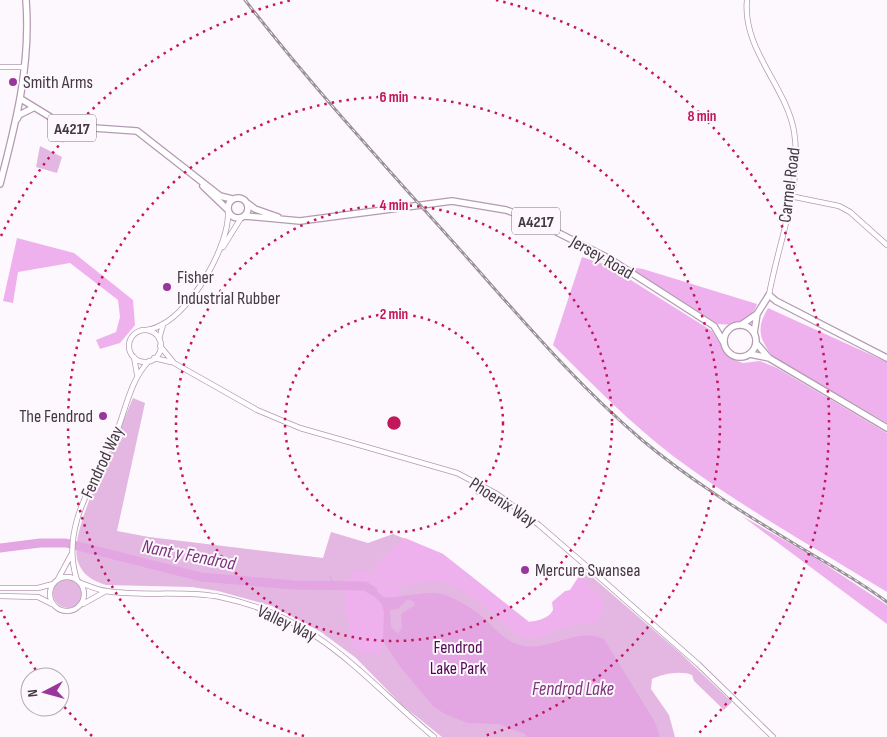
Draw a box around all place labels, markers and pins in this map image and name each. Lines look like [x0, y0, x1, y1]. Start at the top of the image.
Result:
place label: Smith Arms [23, 72, 93, 93]
marker: Smith Arms [7, 76, 19, 88]
place label: Fisher Industrial Rubber [177, 267, 280, 309]
marker: Fisher Industrial Rubber [161, 281, 173, 293]
place label: The Fendrod [19, 406, 93, 427]
marker: The Fendrod [97, 410, 109, 422]
centre of rings [385, 414, 403, 432]
place label: Mercure Swansea [535, 560, 640, 581]
marker: Mercure Swansea [519, 564, 531, 576]

